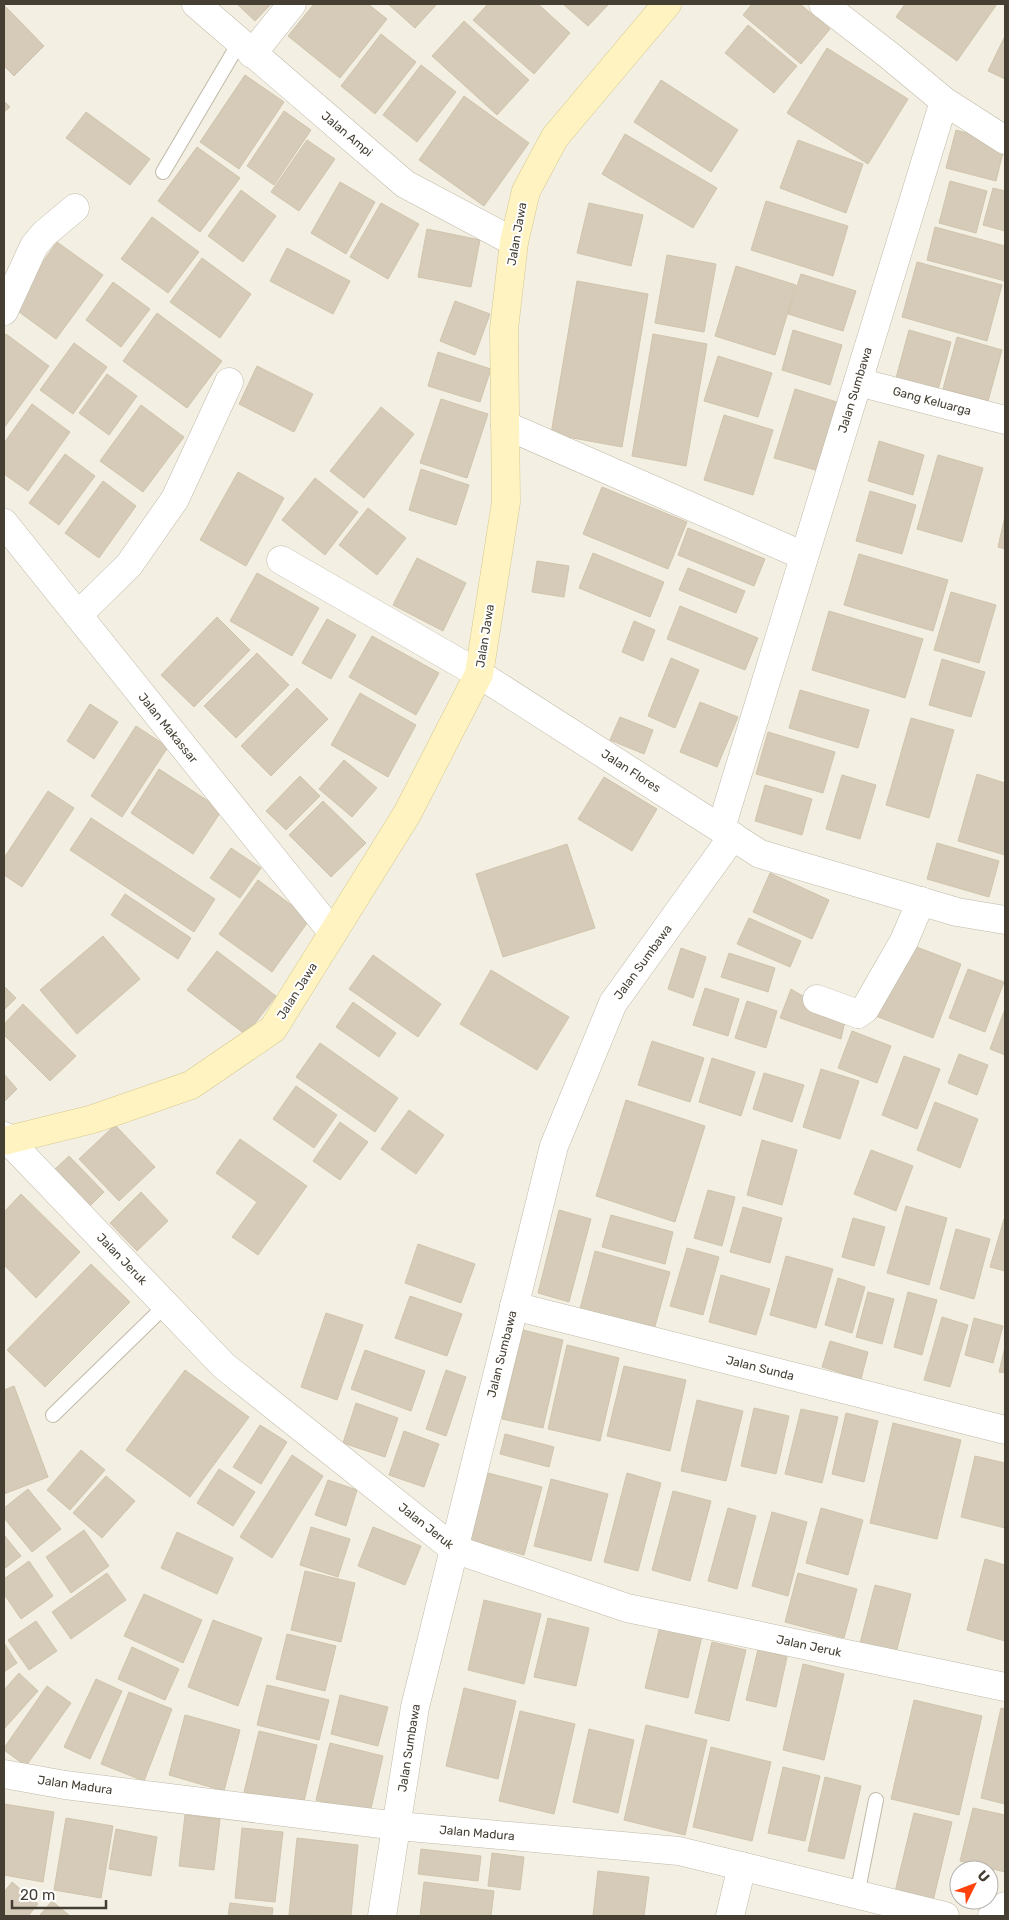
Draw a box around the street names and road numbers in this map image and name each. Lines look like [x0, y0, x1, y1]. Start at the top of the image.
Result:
street label: Jalan Ampi [319, 109, 375, 159]
street label: Jalan Jawa [505, 201, 529, 267]
street label: Jalan Sumbawa [835, 345, 875, 435]
street label: Gang Keluarga [891, 384, 973, 418]
street label: Jalan Jawa [473, 603, 497, 669]
street label: Jalan Makassar [135, 690, 201, 766]
street label: Jalan Flores [599, 747, 663, 795]
street label: Jalan Sumbawa [611, 922, 675, 1002]
street label: Jalan Jawa [274, 960, 320, 1022]
street label: Jalan Jeruk [94, 1230, 151, 1288]
street label: Jalan Sumbawa [484, 1309, 520, 1399]
street label: Jalan Sunda [725, 1353, 795, 1383]
street label: Jalan Jeruk [396, 1500, 457, 1552]
street label: Jalan Jeruk [775, 1632, 844, 1660]
street label: Jalan Sumbawa [395, 1703, 423, 1793]
street label: Jalan Madura [37, 1773, 113, 1797]
street label: Jalan Madura [439, 1823, 515, 1843]

